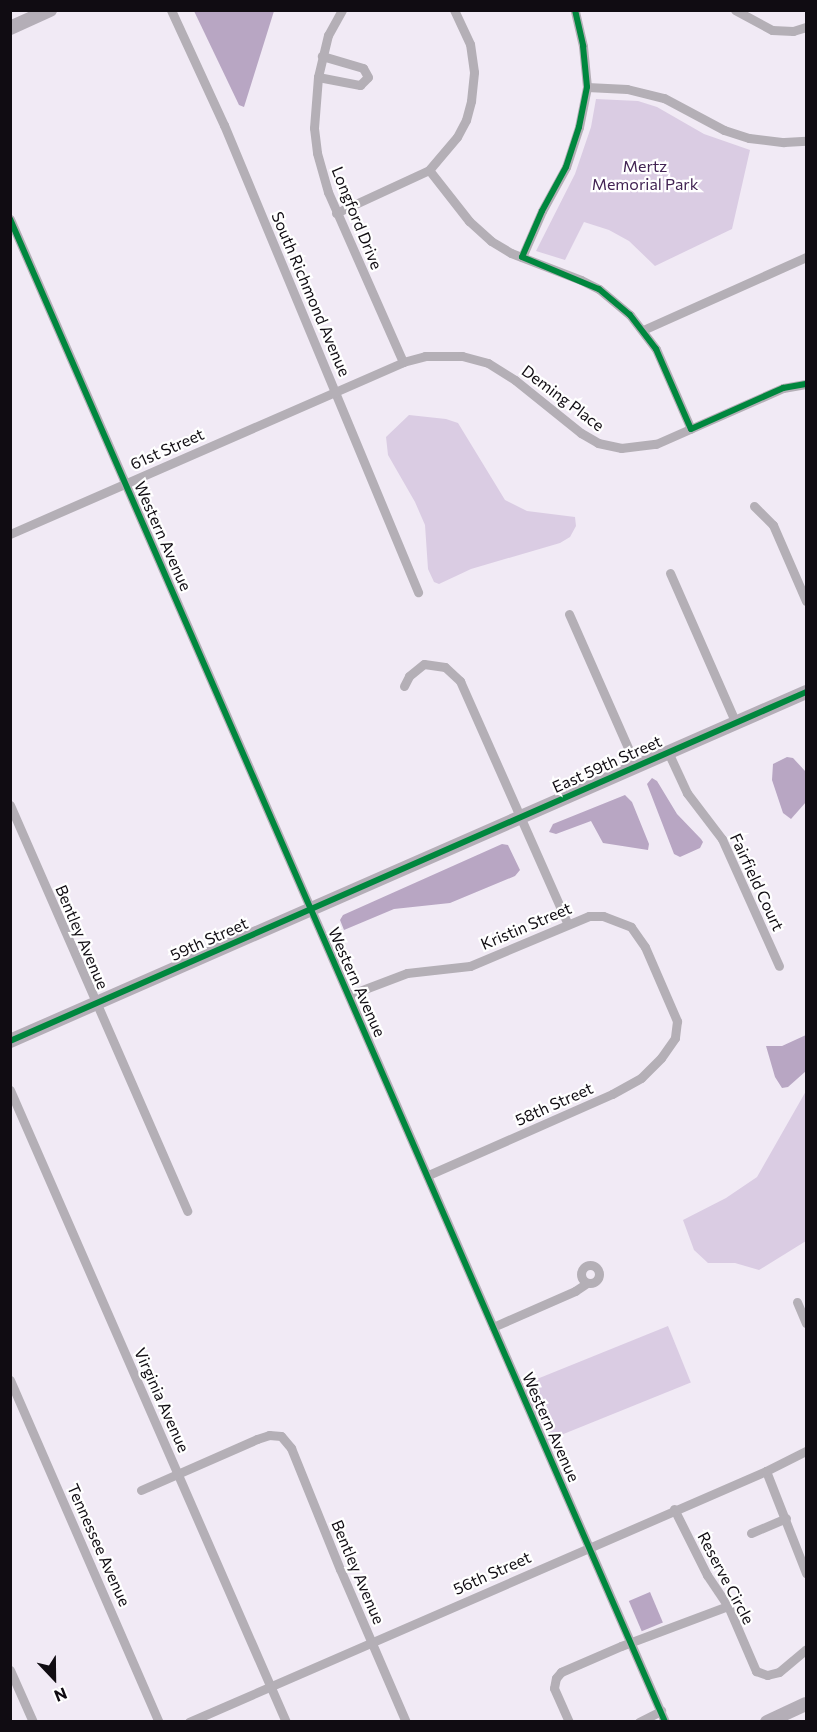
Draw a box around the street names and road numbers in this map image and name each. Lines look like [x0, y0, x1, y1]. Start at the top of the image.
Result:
street label: Longford Drive [328, 164, 386, 272]
street label: South Richmond Avenue [268, 209, 354, 379]
street label: Deming Place [518, 361, 608, 435]
street label: 61st Street [127, 424, 207, 474]
street label: Western Avenue [130, 478, 196, 594]
street label: East 59th Street [549, 731, 665, 797]
street label: Fairfield Court [726, 830, 788, 934]
street label: Bentley Avenue [51, 882, 113, 992]
street label: Kristin Street [478, 898, 574, 954]
street label: 59th Street [167, 913, 251, 965]
street label: Western Avenue [324, 924, 390, 1040]
street label: 58th Street [512, 1078, 596, 1130]
street label: Virginia Avenue [130, 1345, 194, 1455]
street label: Western Avenue [518, 1369, 584, 1485]
street label: Tennessee Avenue [63, 1481, 135, 1609]
street label: Bentley Avenue [327, 1517, 389, 1627]
street label: Reserve Circle [694, 1529, 758, 1627]
street label: 56th Street [450, 1547, 534, 1599]

